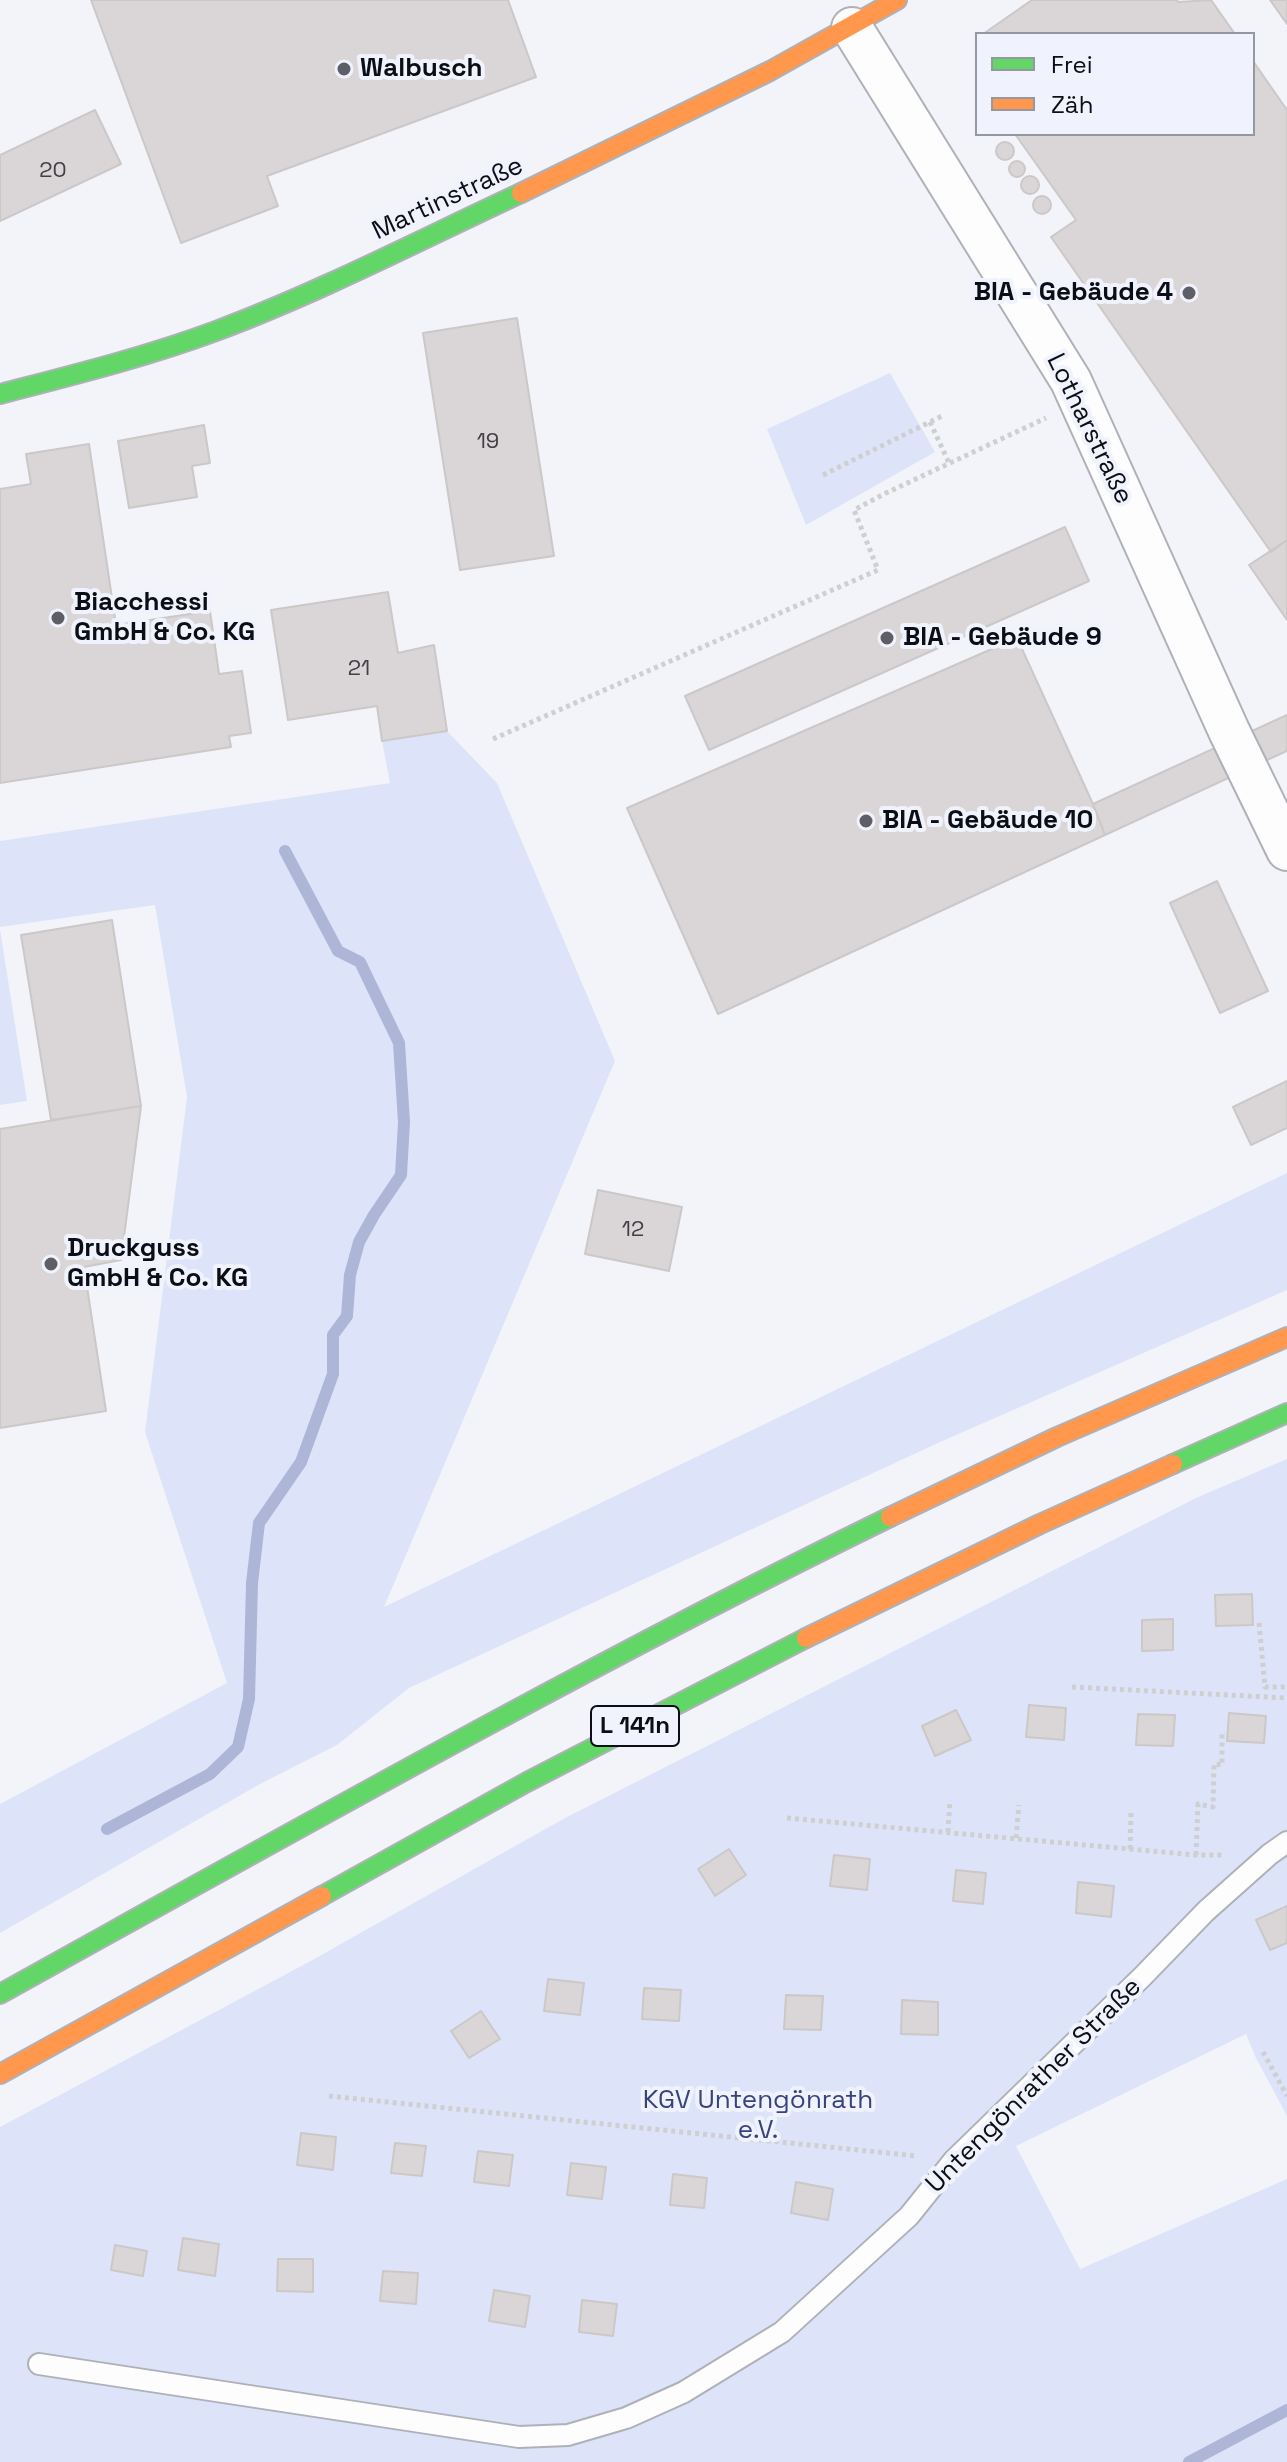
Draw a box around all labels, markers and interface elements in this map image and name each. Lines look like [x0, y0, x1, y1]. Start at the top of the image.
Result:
legend [975, 32, 1255, 136]
text: Frei [1051, 49, 1093, 80]
place label: Walbusch [360, 53, 483, 85]
marker: Walbusch [335, 60, 353, 78]
text: Zäh [1051, 89, 1093, 120]
street label: Martinstraße [368, 150, 528, 248]
house number: 20 [39, 158, 67, 184]
place label: BIA - Gebäude 4 [974, 277, 1173, 309]
marker: BIA - Gebäude 4 [1180, 284, 1198, 302]
street label: Lotharstraße [1039, 349, 1139, 509]
house number: 19 [477, 429, 499, 455]
place label: Biacchessi GmbH & Co. KG [74, 587, 255, 648]
marker: Biacchessi GmbH & Co. KG [49, 609, 67, 627]
place label: BIA - Gebäude 9 [903, 622, 1102, 654]
marker: BIA - Gebäude 9 [878, 629, 896, 647]
house number: 21 [348, 656, 370, 682]
place label: BIA - Gebäude 10 [882, 805, 1093, 837]
marker: BIA - Gebäude 10 [857, 812, 875, 830]
house number: 12 [622, 1217, 644, 1243]
place label: Druckguss GmbH & Co. KG [67, 1233, 248, 1294]
marker: Druckguss GmbH & Co. KG [42, 1255, 60, 1273]
road number: L 141n [591, 1706, 679, 1746]
street label: Untengönrather Straße [920, 1972, 1148, 2200]
park label: KGV Untengönrath e.V. [643, 2085, 873, 2146]

